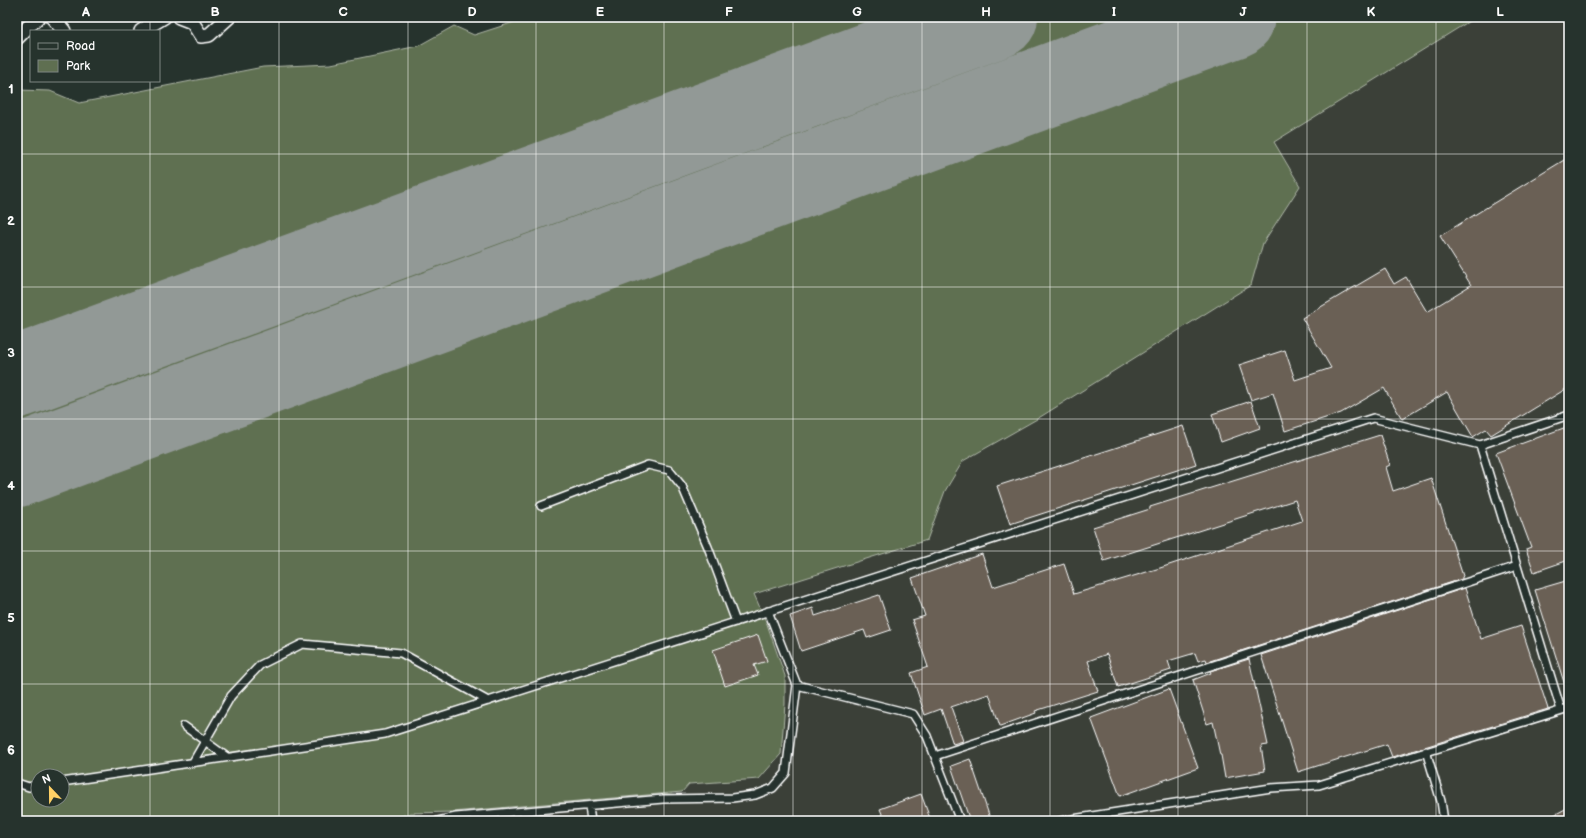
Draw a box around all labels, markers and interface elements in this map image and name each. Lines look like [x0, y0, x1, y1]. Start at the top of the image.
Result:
text: A [81, 4, 90, 20]
text: B [210, 4, 220, 20]
text: C [338, 4, 348, 20]
text: D [467, 4, 477, 20]
text: E [596, 4, 605, 20]
text: F [725, 4, 733, 20]
text: G [852, 4, 862, 20]
text: H [981, 4, 991, 20]
text: I [1112, 4, 1116, 20]
text: J [1239, 4, 1247, 20]
text: K [1367, 4, 1376, 20]
text: L [1496, 4, 1504, 20]
legend [30, 30, 160, 82]
text: Road [66, 39, 95, 54]
text: Park [66, 59, 90, 74]
text: 1 [8, 81, 14, 97]
text: 2 [7, 213, 15, 229]
text: 3 [7, 345, 15, 361]
text: 4 [7, 478, 15, 494]
text: 5 [7, 610, 15, 626]
text: 6 [7, 742, 15, 758]
north arrow [30, 768, 70, 808]
text: N [40, 772, 53, 787]

